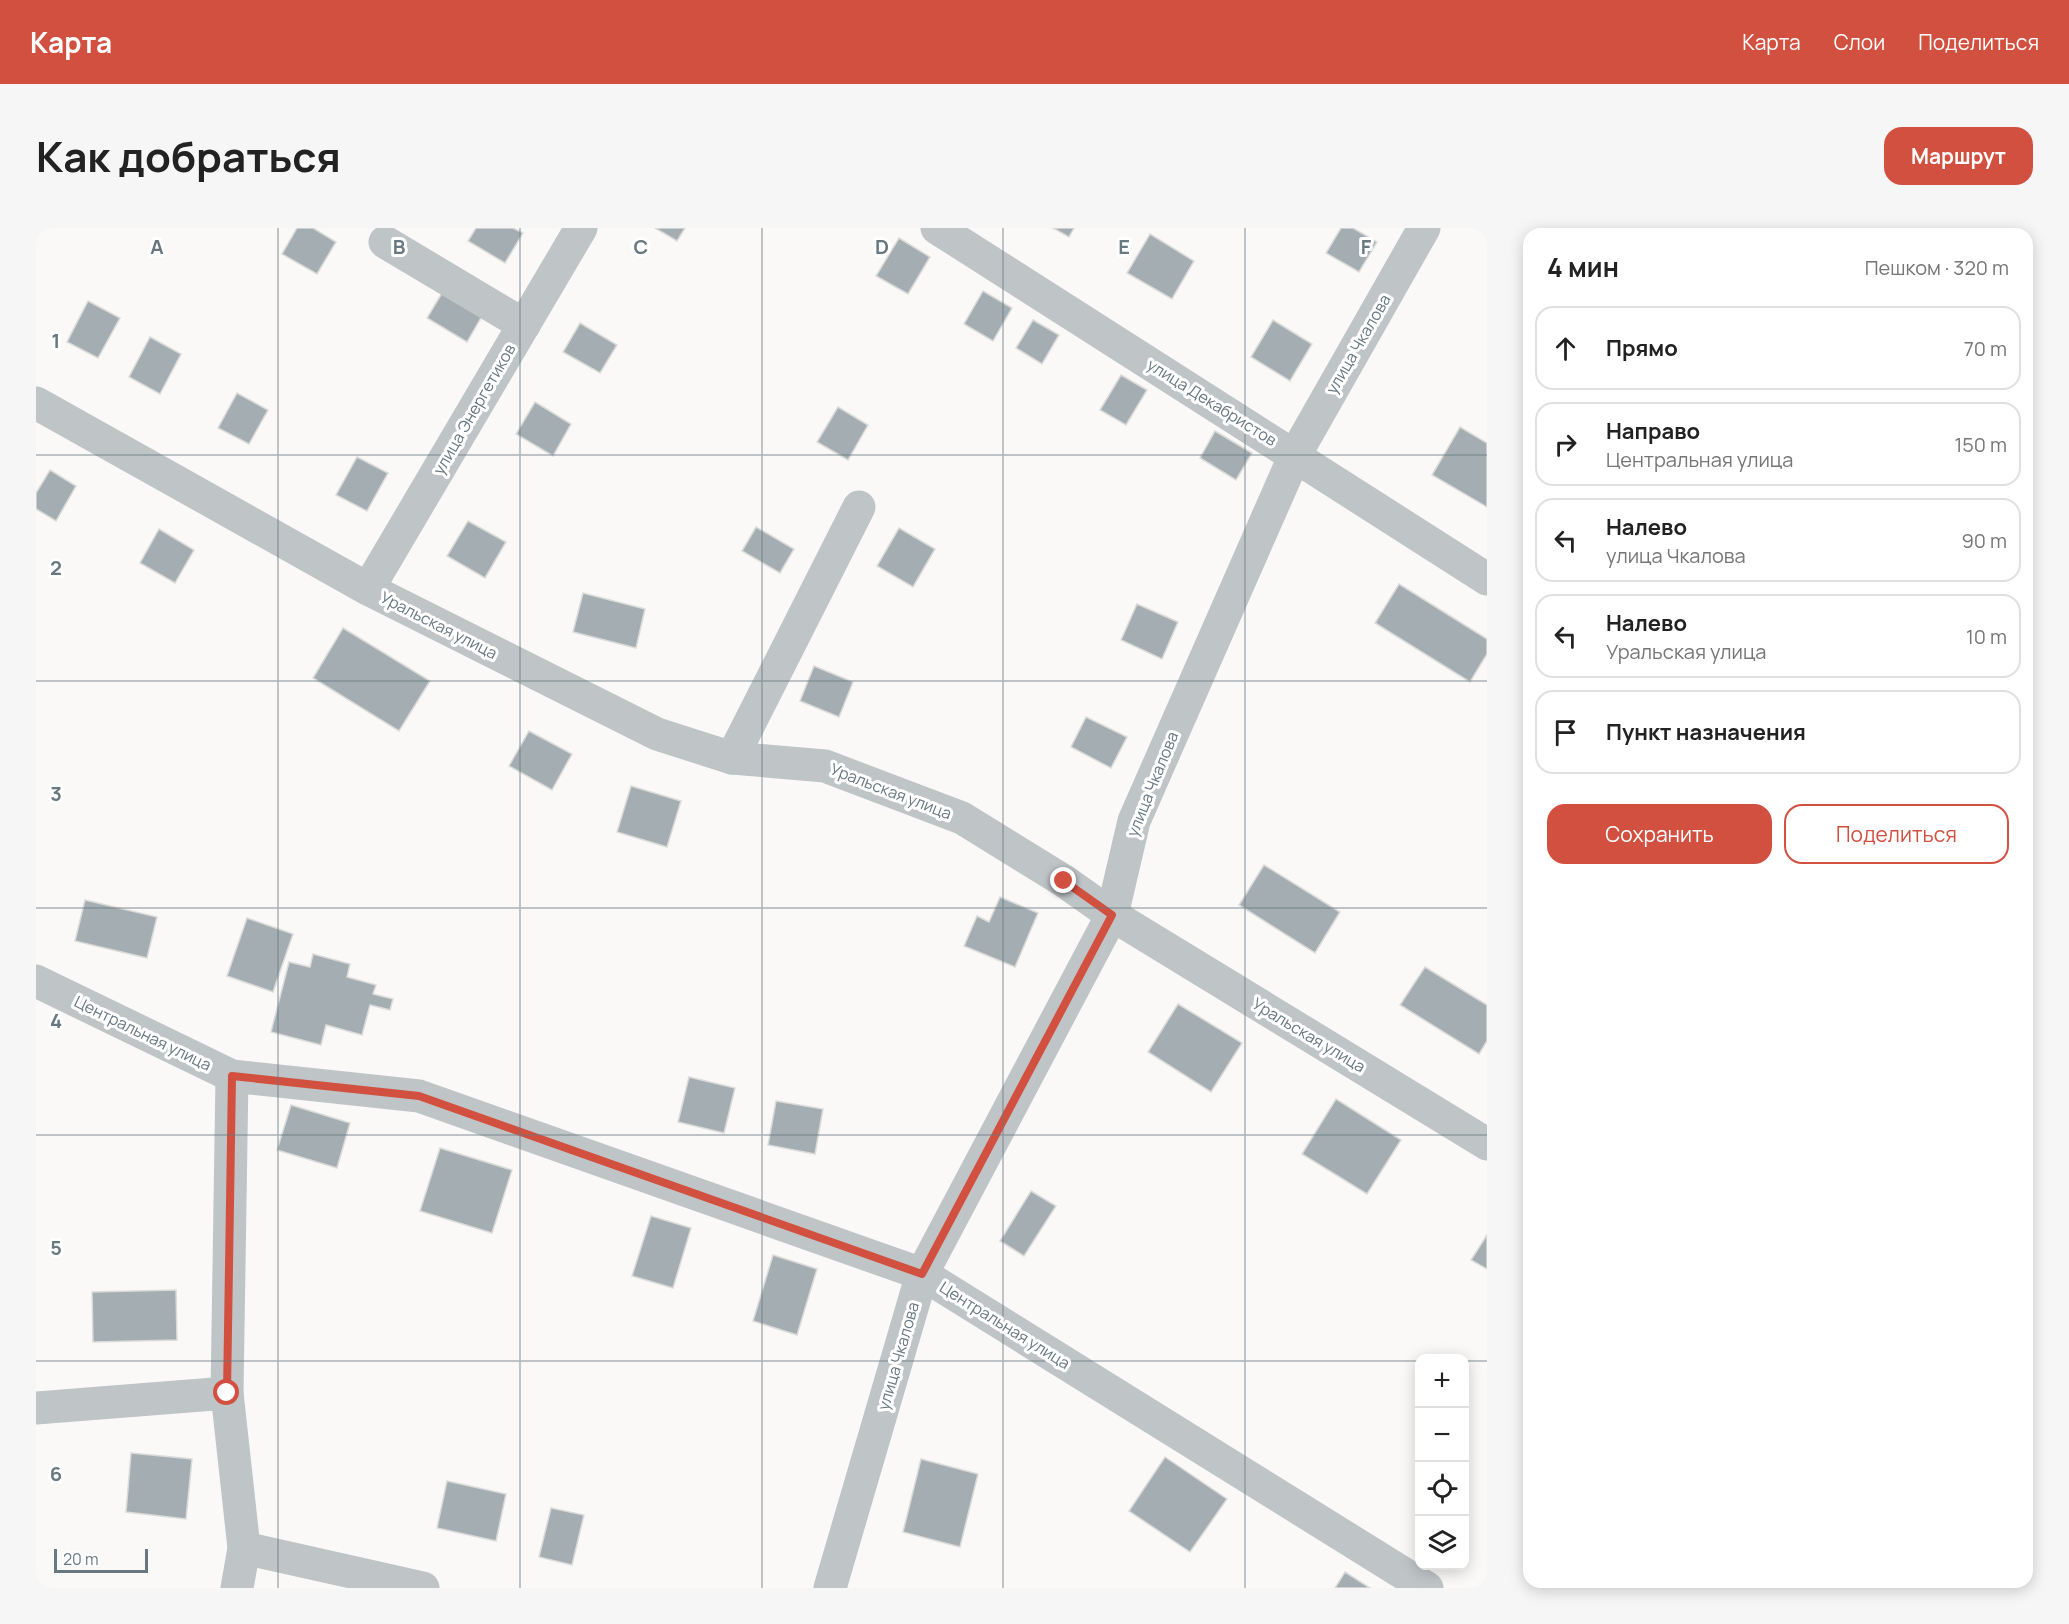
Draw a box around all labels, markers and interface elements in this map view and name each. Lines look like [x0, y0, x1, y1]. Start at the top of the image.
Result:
text: Карта [30, 23, 112, 61]
text: Карта [1742, 28, 1801, 56]
text: Слои [1834, 28, 1885, 56]
text: Поделиться [1918, 28, 2039, 56]
text: Как добраться [36, 127, 341, 185]
button: Маршрут [1884, 127, 2033, 185]
text: A [150, 233, 164, 260]
text: B [393, 233, 406, 260]
text: C [634, 233, 648, 260]
text: D [875, 233, 889, 260]
text: E [1118, 233, 1130, 260]
text: F [1361, 233, 1372, 260]
text: 4 мин [1547, 249, 1619, 285]
text: Пешком · 320 m [1865, 254, 2009, 281]
street label: улица Чкалова [1321, 290, 1395, 398]
text: 1 [52, 327, 60, 354]
icon: ahead [1549, 332, 1582, 365]
text: Прямо [1606, 333, 1678, 363]
text: 70 m [1964, 335, 2007, 362]
street label: улица Энергетиков [428, 339, 521, 478]
street label: улица Декабристов [1143, 353, 1281, 451]
text: Направо [1606, 416, 1700, 446]
icon: right [1549, 428, 1582, 461]
text: 150 m [1954, 431, 2007, 458]
text: Центральная улица [1606, 446, 1793, 473]
text: Налево [1606, 512, 1687, 542]
icon: left [1549, 524, 1582, 557]
text: 90 m [1961, 527, 2007, 554]
text: улица Чкалова [1606, 542, 1746, 569]
text: 2 [50, 554, 62, 581]
street label: Уральская улица [377, 586, 501, 664]
text: Налево [1606, 608, 1687, 638]
icon: left [1549, 620, 1582, 653]
text: 10 m [1966, 623, 2007, 650]
text: Уральская улица [1606, 638, 1766, 665]
icon: arrive [1549, 716, 1582, 749]
text: Пункт назначения [1606, 717, 1806, 747]
street label: улица Чкалова [1121, 728, 1183, 840]
street label: Уральская улица [827, 758, 955, 824]
text: 3 [50, 780, 62, 807]
button: Сохранить [1547, 804, 1772, 864]
button: Поделиться [1784, 804, 2009, 864]
route end [1050, 867, 1076, 893]
street label: Центральная улица [71, 990, 215, 1076]
street label: Уральская улица [1248, 993, 1370, 1077]
text: 4 [50, 1007, 62, 1034]
text: 5 [50, 1234, 62, 1261]
street label: Центральная улица [936, 1276, 1074, 1374]
street label: улица Чкалова [872, 1299, 924, 1413]
map controls [1415, 1354, 1469, 1570]
button: + [1415, 1354, 1469, 1408]
route start [213, 1379, 239, 1405]
button: − [1415, 1408, 1469, 1462]
text: 6 [50, 1460, 62, 1487]
button: locate [1415, 1462, 1469, 1516]
button: layers [1415, 1516, 1469, 1570]
scale bar [54, 1546, 148, 1574]
text: 20 m [63, 1548, 99, 1570]

